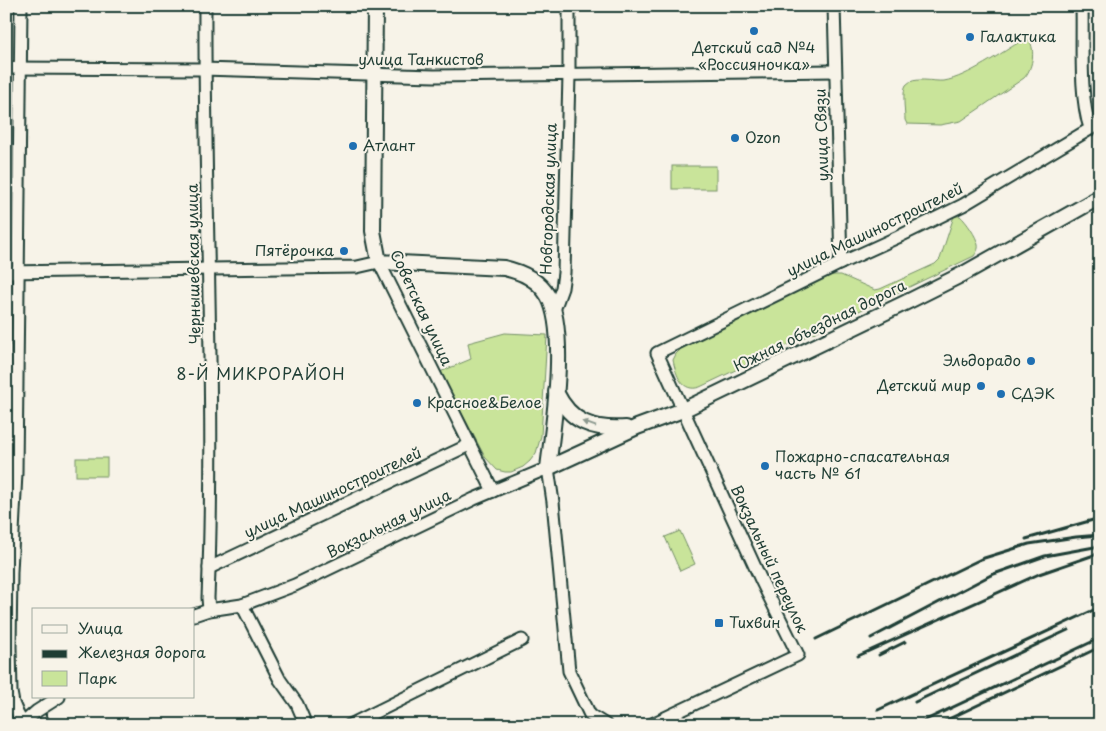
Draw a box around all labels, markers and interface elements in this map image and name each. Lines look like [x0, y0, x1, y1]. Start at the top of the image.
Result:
place label: Галактика [980, 24, 1056, 47]
marker: Детский сад №4 «Россияночка» [748, 25, 760, 37]
marker: Галактика [964, 31, 976, 43]
place label: Детский сад №4 «Россияночка» [692, 35, 815, 75]
street label: улица Танкистов [358, 47, 484, 70]
street label: улица Связи [807, 88, 834, 182]
street label: Новгородская улица [533, 122, 562, 275]
place label: Ozon [745, 125, 781, 148]
marker: Ozon [729, 132, 741, 144]
place label: Атлант [363, 133, 416, 156]
marker: Атлант [347, 140, 359, 152]
street label: улица Машиностроителей [782, 176, 966, 281]
street label: Чернышевская улица [180, 183, 205, 345]
place label: Пятёрочка [255, 238, 335, 261]
marker: Пятёрочка [338, 245, 350, 257]
street label: Советская улица [385, 245, 460, 370]
street label: Южная объездная дорога [729, 272, 910, 377]
place label: Эльдорадо [943, 348, 1021, 371]
marker: Эльдорадо [1025, 355, 1037, 367]
district label: 8-Й МИКРОРАЙОН [176, 361, 346, 385]
place label: Детский мир [876, 373, 971, 396]
marker: Детский мир [975, 380, 987, 392]
place label: СДЭК [1011, 381, 1055, 404]
marker: СДЭК [995, 388, 1007, 400]
place label: Красное&Белое [427, 390, 542, 413]
marker: Красное&Белое [411, 397, 423, 409]
one-way arrow [581, 420, 596, 428]
street label: улица Машиностроителей [240, 440, 425, 543]
place label: Пожарно-спасательная часть № 61 [775, 444, 950, 484]
marker: Пожарно-спасательная часть № 61 [759, 460, 771, 472]
street label: Вокзальный переулок [726, 481, 815, 636]
street label: Вокзальная улица [322, 482, 455, 563]
legend [32, 608, 195, 698]
place label: Тихвин [729, 610, 781, 633]
text: Улица [78, 616, 123, 639]
marker: Тихвин [713, 617, 725, 629]
text: Железная дорога [78, 640, 206, 663]
text: Парк [78, 666, 117, 689]

